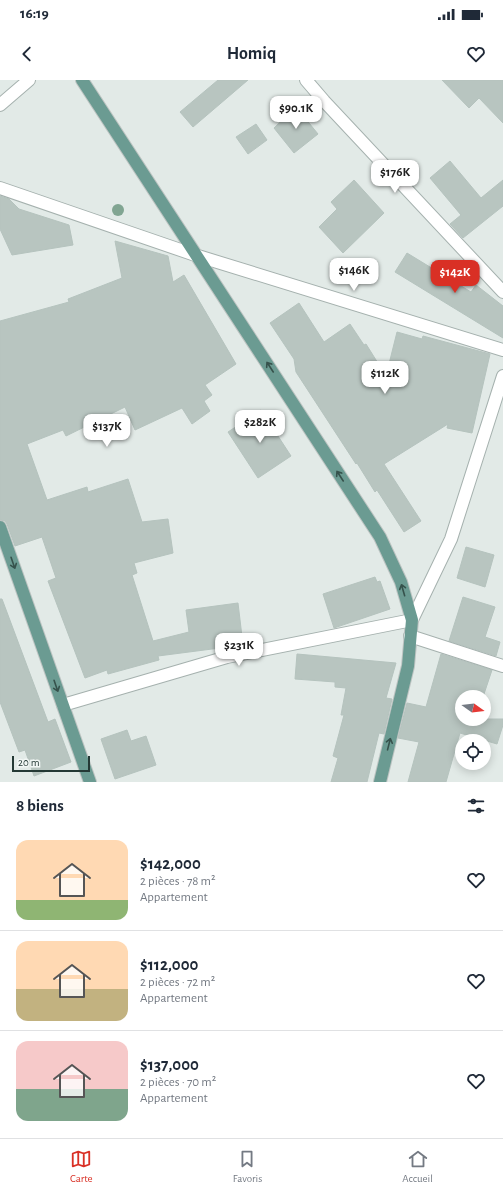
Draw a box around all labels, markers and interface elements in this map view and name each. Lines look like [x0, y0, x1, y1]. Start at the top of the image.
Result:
text: 16:19 [20, 6, 49, 21]
icon: back [16, 43, 38, 65]
icon: heart [465, 43, 487, 65]
text: Homiq [227, 45, 276, 63]
pin: $90.1K [263, 96, 329, 130]
text: $90.1K [279, 102, 313, 115]
pin: $176K [367, 160, 423, 194]
text: $176K [380, 166, 410, 179]
pin: $146K [326, 258, 382, 292]
pin: $142K [427, 260, 483, 294]
text: $146K [339, 264, 369, 277]
text: $142K [440, 266, 470, 279]
pin: $112K [357, 361, 413, 395]
one-way arrow [266, 362, 274, 373]
text: $112K [371, 367, 399, 380]
pin: $282K [232, 410, 288, 444]
pin: $137K [79, 414, 135, 448]
text: $282K [244, 416, 276, 429]
text: $137K [92, 420, 122, 433]
one-way arrow [336, 471, 345, 482]
one-way arrow [10, 557, 17, 570]
one-way arrow [399, 583, 406, 596]
pin: $231K [211, 633, 267, 667]
text: $231K [224, 639, 254, 652]
one-way arrow [53, 680, 61, 692]
north arrow [455, 690, 491, 726]
map controls [455, 690, 491, 770]
button: locate [455, 734, 491, 770]
one-way arrow [386, 738, 394, 751]
scale bar [12, 754, 90, 773]
text: 20 m [18, 757, 39, 768]
icon: filters [465, 795, 487, 817]
text: 8 biens [16, 797, 64, 814]
text: $142,000 [140, 855, 201, 872]
icon: home [48, 856, 96, 904]
icon: heart [465, 869, 487, 891]
text: 2 pièces · 78 m² [140, 875, 216, 888]
text: Appartement [140, 891, 208, 904]
text: $112,000 [140, 956, 198, 973]
icon: home [48, 957, 96, 1005]
icon: heart [465, 970, 487, 992]
text: 2 pièces · 72 m² [140, 976, 215, 989]
text: Appartement [140, 992, 208, 1005]
text: $137,000 [140, 1056, 199, 1073]
icon: home [48, 1057, 96, 1105]
icon: heart [465, 1070, 487, 1092]
text: 2 pièces · 70 m² [140, 1076, 216, 1089]
text: Appartement [140, 1092, 208, 1105]
tab: Carte [70, 1148, 93, 1185]
tab: Favoris [233, 1148, 262, 1185]
tab: Accueil [402, 1148, 433, 1185]

